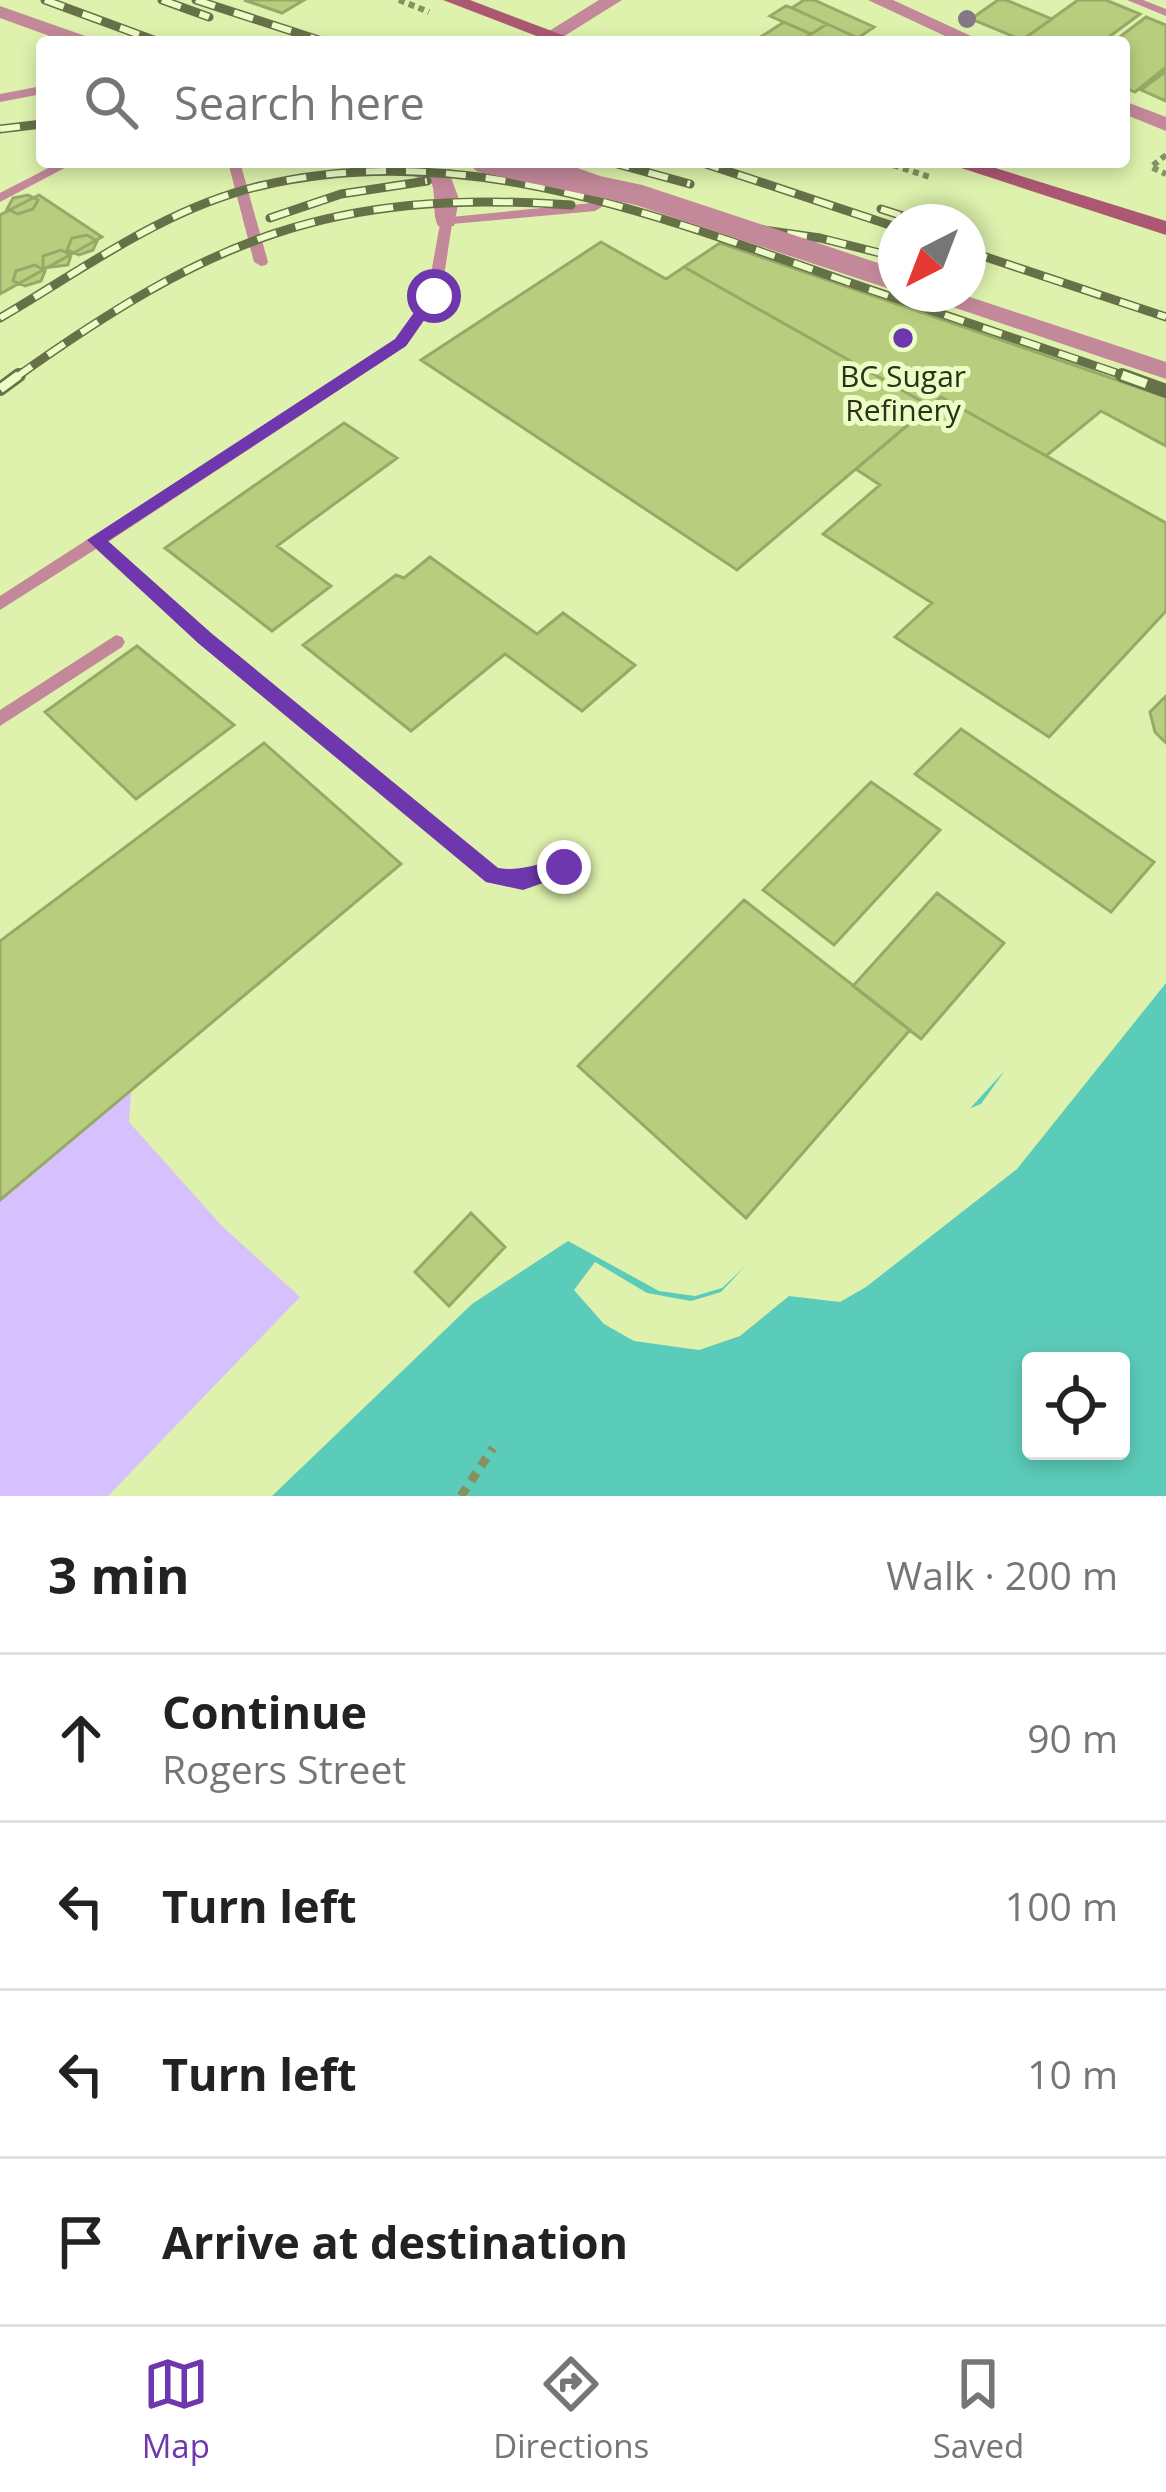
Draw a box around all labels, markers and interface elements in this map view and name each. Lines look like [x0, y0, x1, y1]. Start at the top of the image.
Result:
search box [36, 36, 1130, 168]
icon: search [78, 69, 144, 135]
text: Search here [174, 72, 425, 133]
north arrow [878, 204, 986, 312]
route start [407, 269, 461, 323]
marker: BC Sugar Refinery [890, 325, 916, 351]
place label: BC Sugar Refinery [840, 355, 966, 430]
route end [537, 840, 591, 894]
map controls [1022, 1352, 1130, 1460]
button: locate [1022, 1352, 1130, 1460]
text: 3 min [48, 1539, 190, 1609]
text: Walk · 200 m [886, 1548, 1118, 1601]
text: Continue [162, 1681, 367, 1742]
icon: ahead [48, 1705, 114, 1771]
text: 90 m [1027, 1711, 1118, 1764]
text: Rogers Street [162, 1742, 406, 1795]
icon: left [48, 1873, 114, 1939]
text: Turn left [162, 1875, 357, 1936]
text: 100 m [1005, 1879, 1118, 1932]
icon: left [48, 2041, 114, 2107]
text: Turn left [162, 2043, 357, 2104]
text: 10 m [1027, 2047, 1118, 2100]
icon: arrive [48, 2209, 114, 2275]
text: Arrive at destination [162, 2211, 628, 2272]
tab: Map [142, 2351, 210, 2468]
tab: Directions [493, 2351, 649, 2468]
tab: Saved [933, 2351, 1024, 2468]

